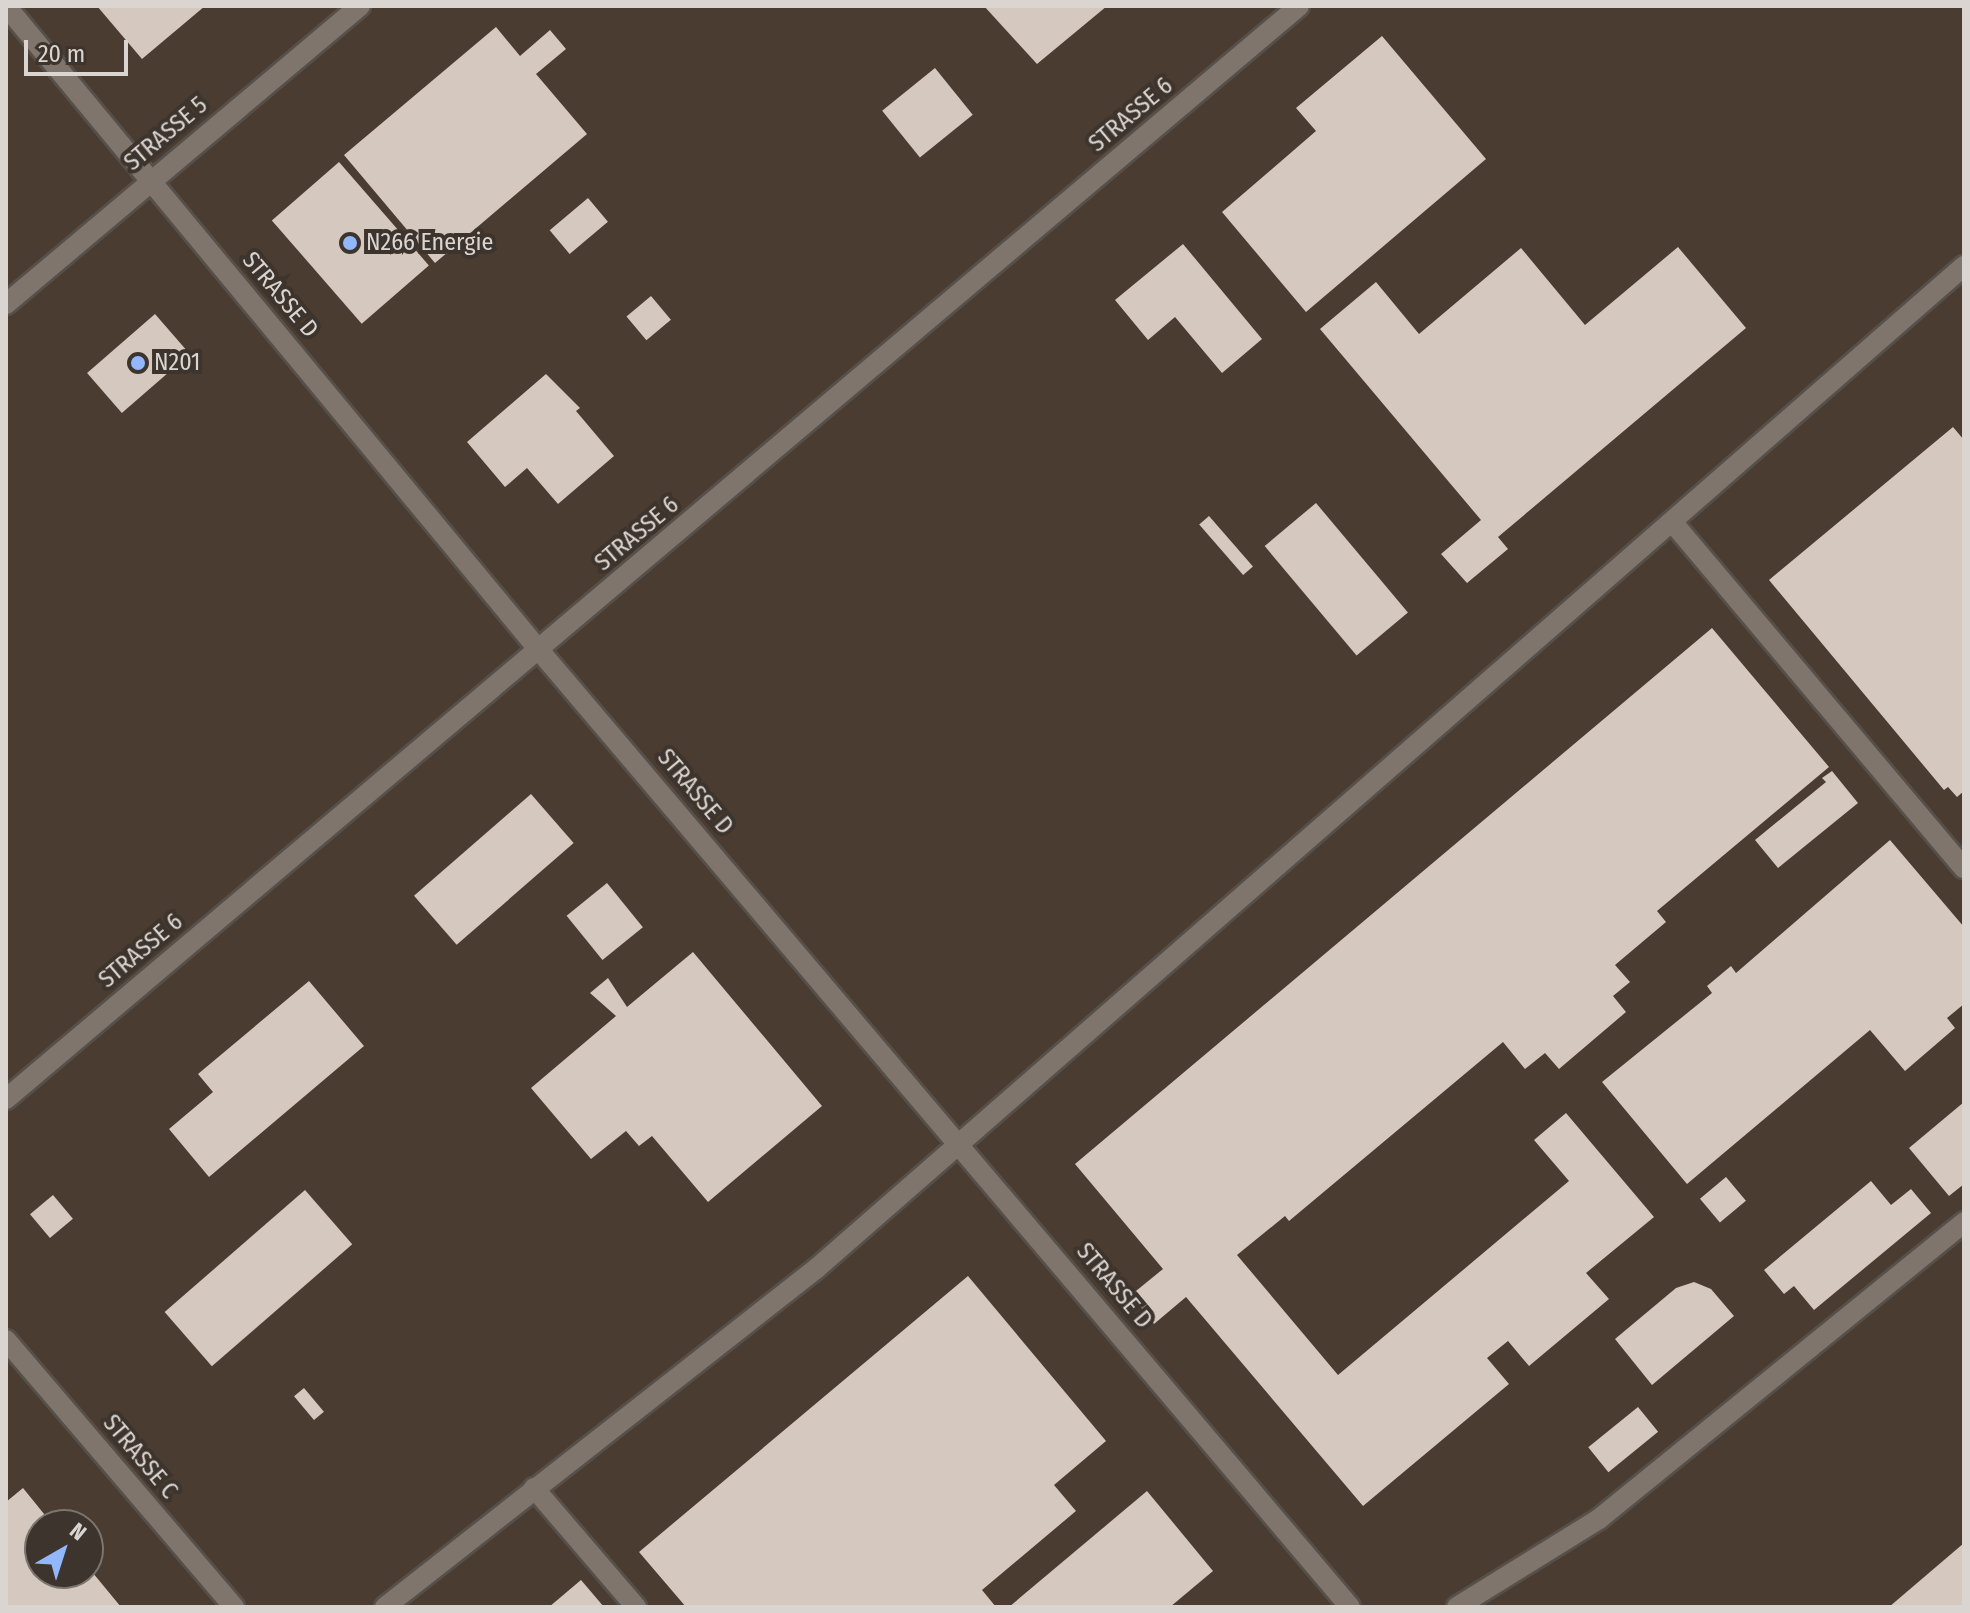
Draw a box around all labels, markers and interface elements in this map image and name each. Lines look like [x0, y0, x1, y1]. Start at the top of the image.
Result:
scale bar [28, 24, 132, 74]
text: 20 m [38, 40, 85, 68]
street label: STRASSE 6 [1083, 72, 1179, 158]
street label: STRASSE 5 [119, 91, 213, 177]
place label: N266 Energie [366, 229, 493, 257]
marker: N266 Energie [341, 234, 359, 252]
street label: STRASSE D [236, 246, 324, 344]
place label: N201 [154, 349, 200, 377]
marker: N201 [129, 354, 147, 372]
street label: STRASSE 6 [589, 491, 685, 577]
street label: STRASSE D [651, 743, 739, 841]
street label: STRASSE 6 [93, 908, 189, 994]
street label: STRASSE D [1070, 1237, 1158, 1335]
street label: STRASSE C [97, 1409, 183, 1505]
north arrow [24, 1509, 104, 1589]
text: N [65, 1517, 92, 1546]

